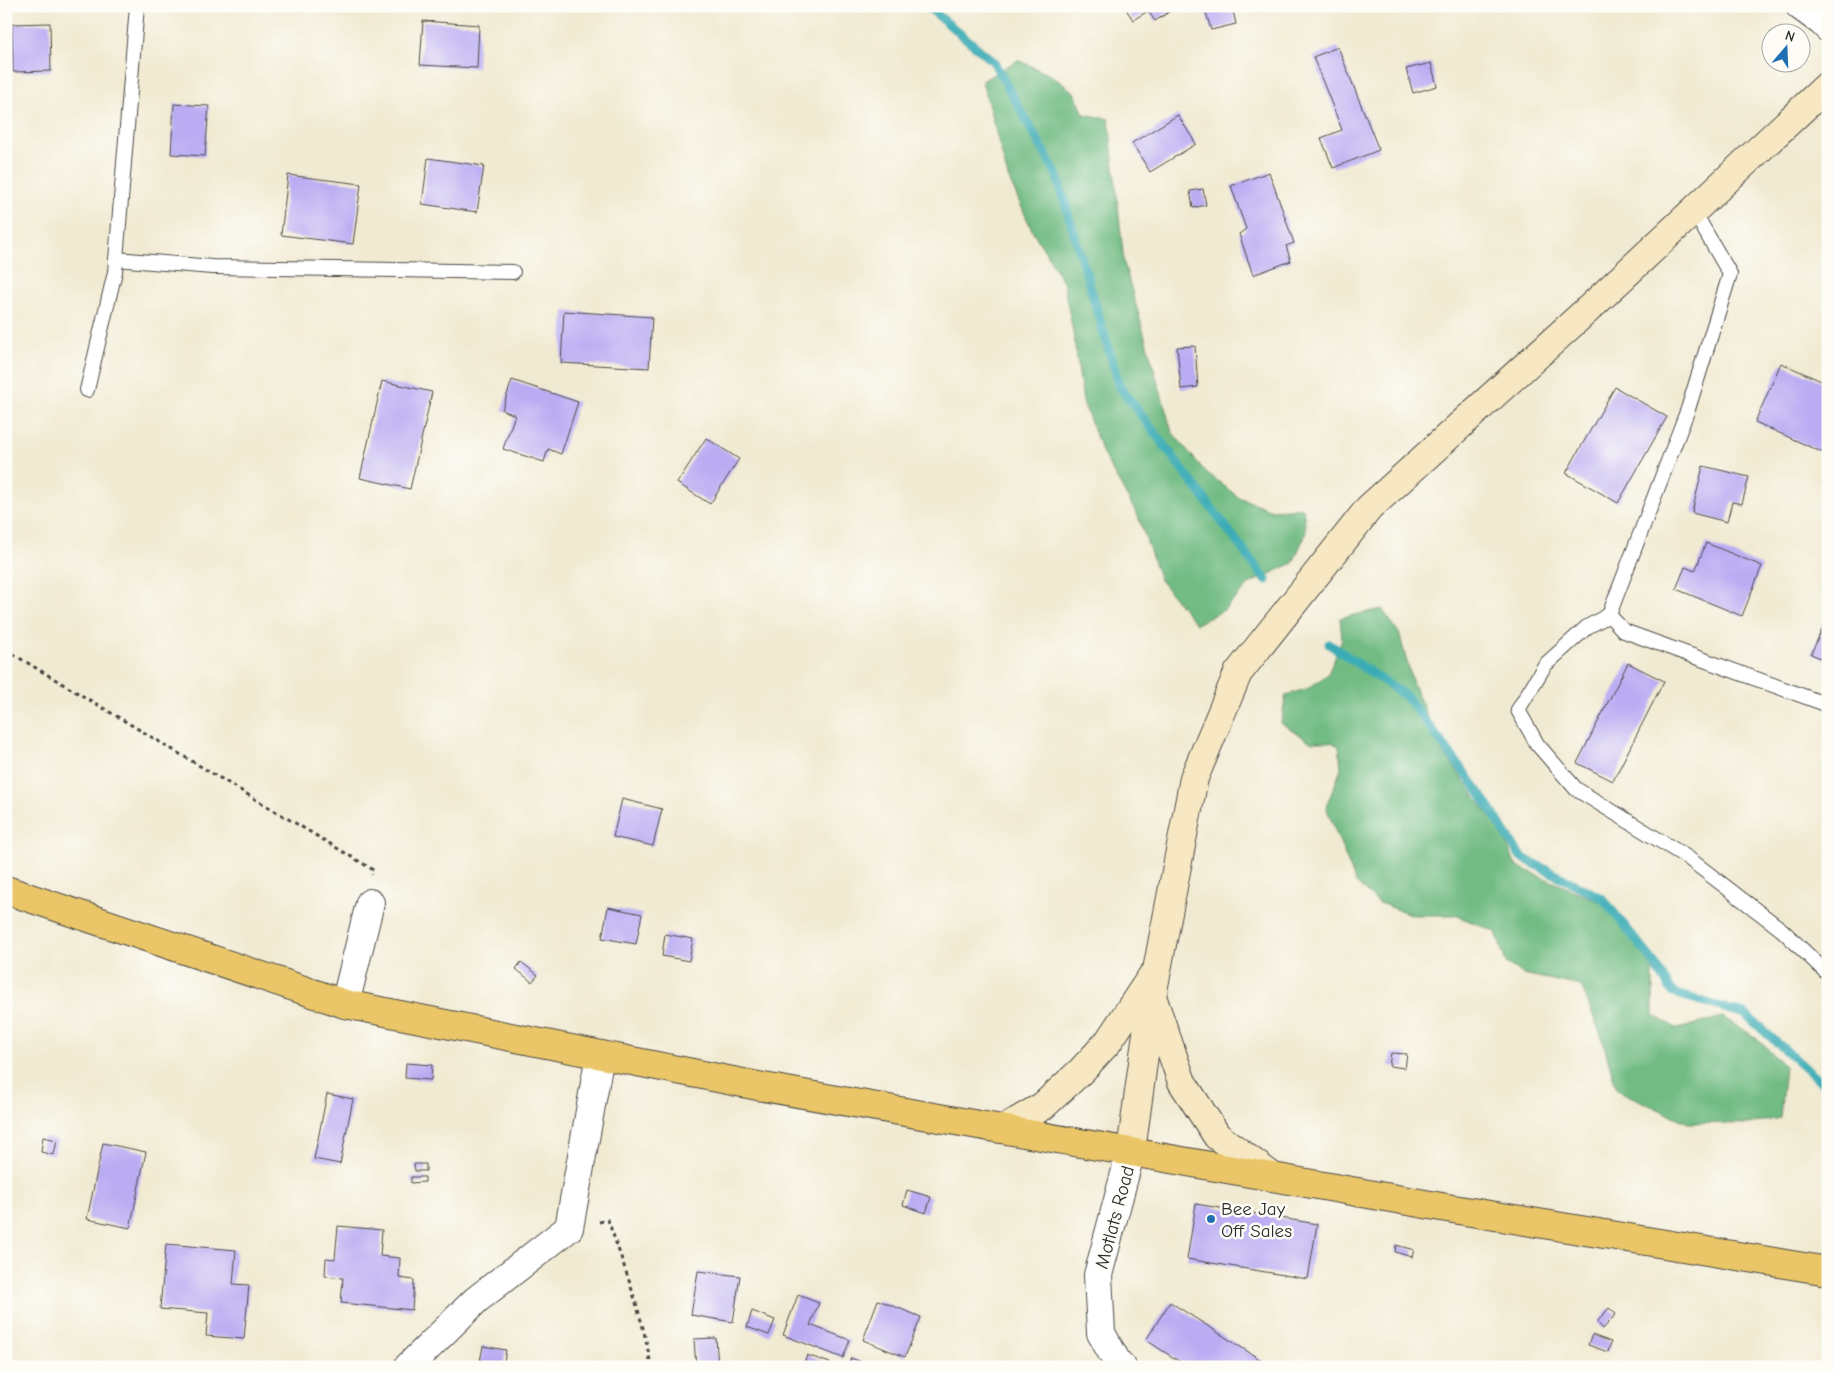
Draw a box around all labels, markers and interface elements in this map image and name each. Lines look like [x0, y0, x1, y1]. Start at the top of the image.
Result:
north arrow [1762, 22, 1812, 72]
text: N [1783, 27, 1797, 46]
street label: Motlats Road [1091, 1163, 1139, 1271]
place label: Bee Jay Off Sales [1221, 1198, 1292, 1242]
marker: Bee Jay Off Sales [1205, 1213, 1217, 1225]

